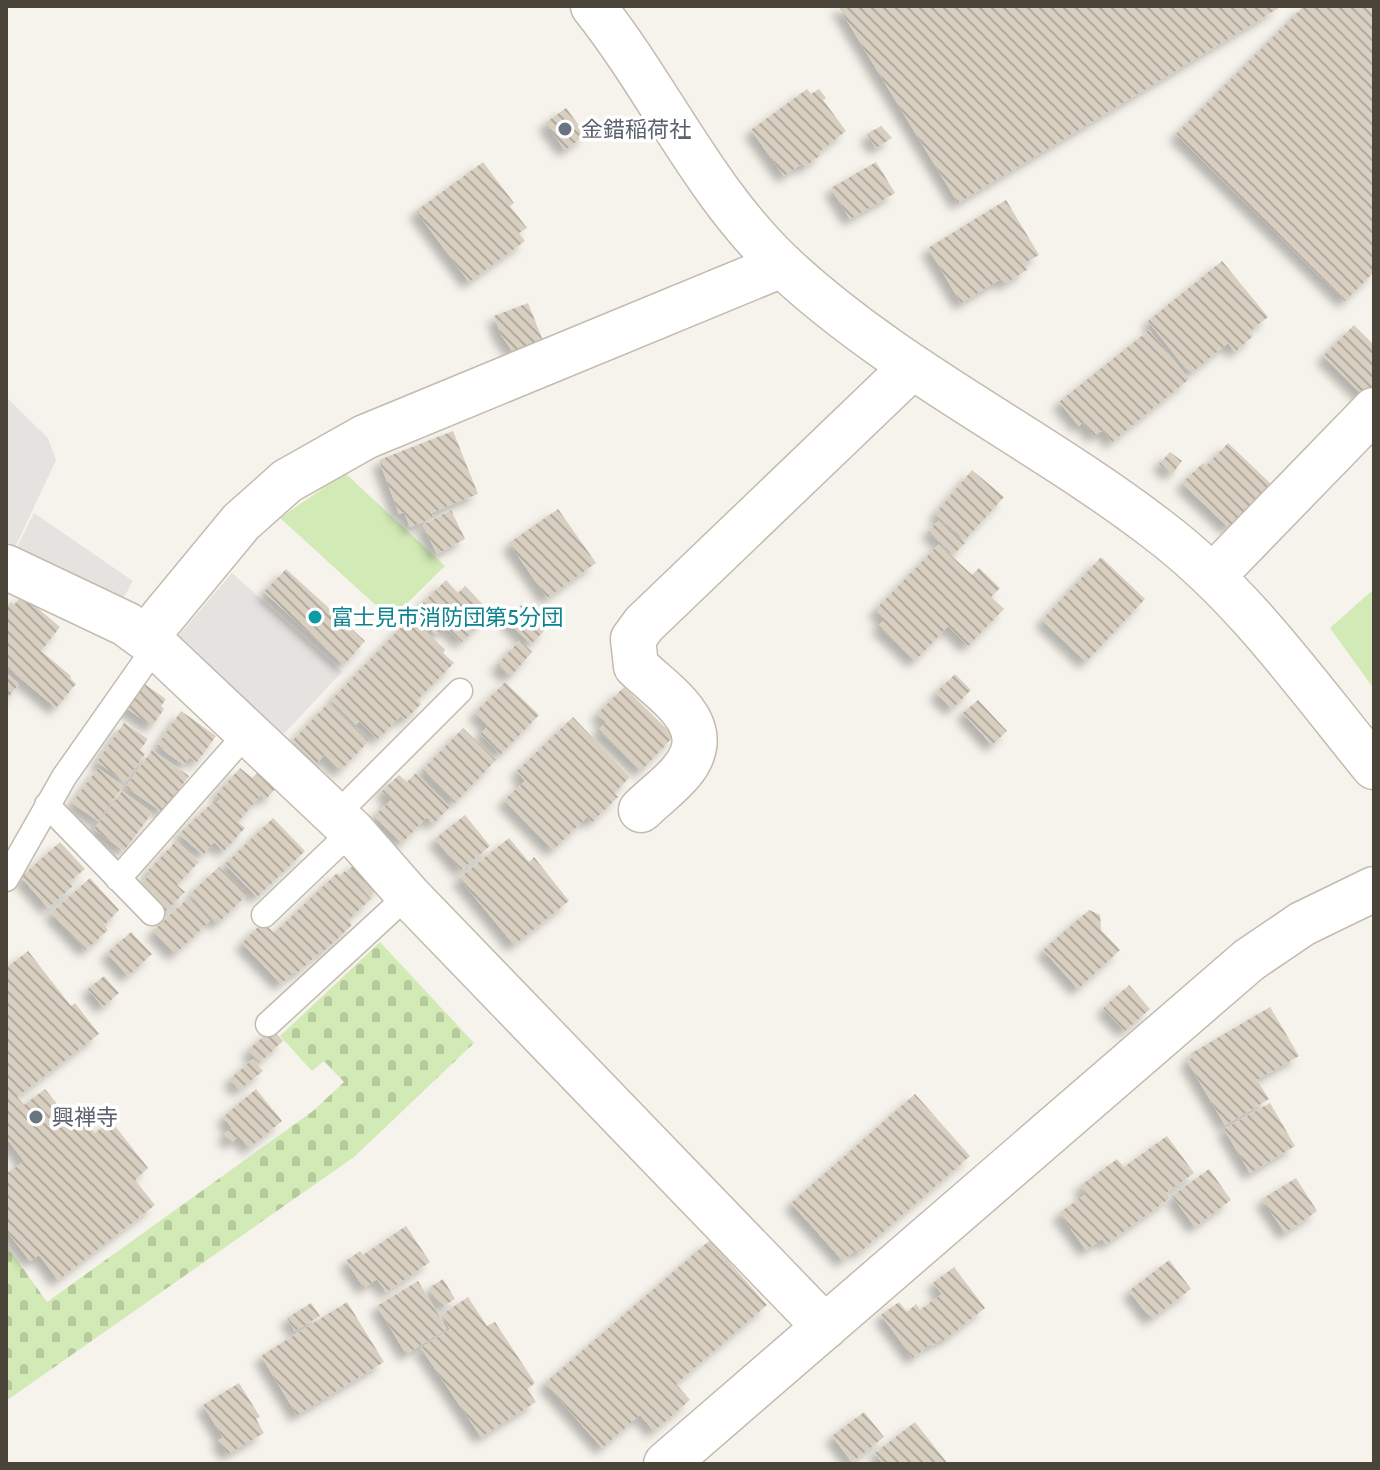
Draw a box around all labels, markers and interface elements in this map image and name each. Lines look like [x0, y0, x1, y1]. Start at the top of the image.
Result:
place label: 金錯稲荷社 [581, 116, 691, 143]
marker: 金錯稲荷社 [556, 120, 574, 138]
place label: 富士見市消防団第5分団 [331, 604, 563, 631]
marker: 富士見市消防団第5分団 [306, 608, 324, 626]
place label: 興禅寺 [52, 1104, 118, 1131]
marker: 興禅寺 [27, 1108, 45, 1126]

